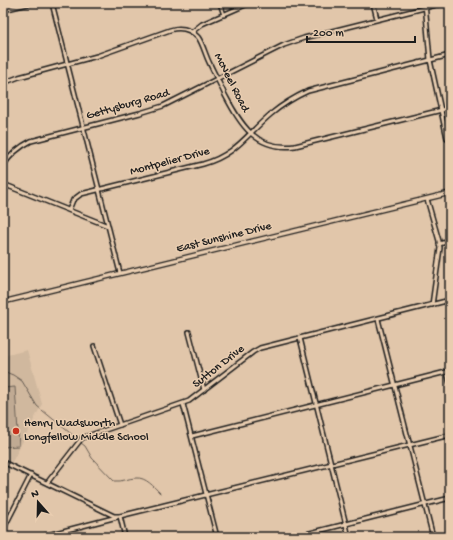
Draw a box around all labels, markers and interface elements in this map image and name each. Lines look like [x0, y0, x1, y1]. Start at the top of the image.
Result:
scale bar [307, 18, 415, 44]
text: 200 m [313, 27, 344, 41]
street label: McNeel Road [210, 51, 252, 116]
street label: Gettysburg Road [85, 86, 172, 124]
street label: Montpelier Drive [129, 144, 212, 179]
street label: East Sunshine Drive [175, 219, 274, 257]
street label: Sutton Drive [190, 342, 248, 392]
place label: Henry Wadsworth Longfellow Middle School [24, 417, 149, 445]
marker: Henry Wadsworth Longfellow Middle School [11, 426, 21, 436]
north arrow [18, 482, 58, 522]
text: N [30, 488, 41, 501]

